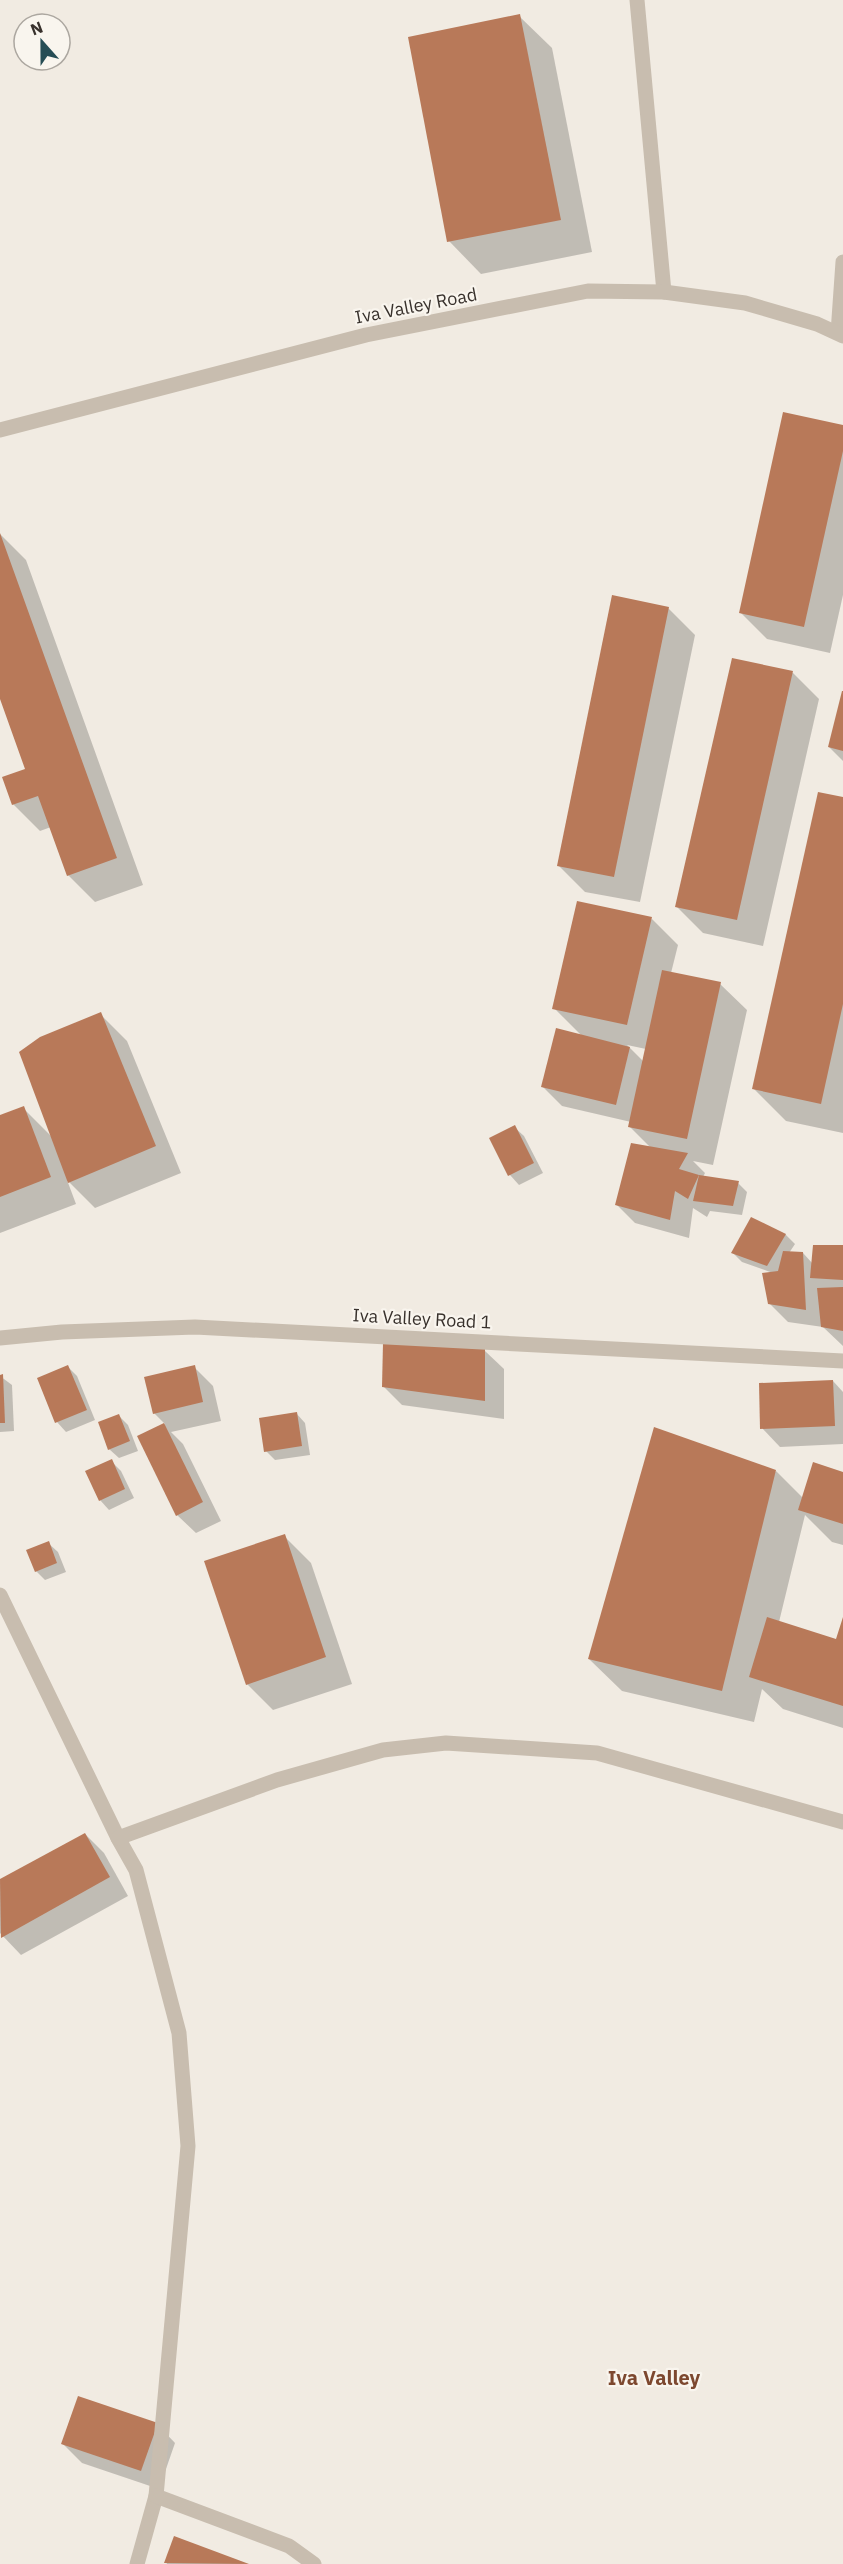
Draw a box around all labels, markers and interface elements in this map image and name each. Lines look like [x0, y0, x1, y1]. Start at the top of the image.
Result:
north arrow [12, 12, 72, 72]
text: N [28, 17, 46, 39]
street label: Iva Valley Road [353, 282, 479, 329]
street label: Iva Valley Road 1 [352, 1303, 492, 1334]
district label: Iva Valley [608, 2364, 701, 2391]

